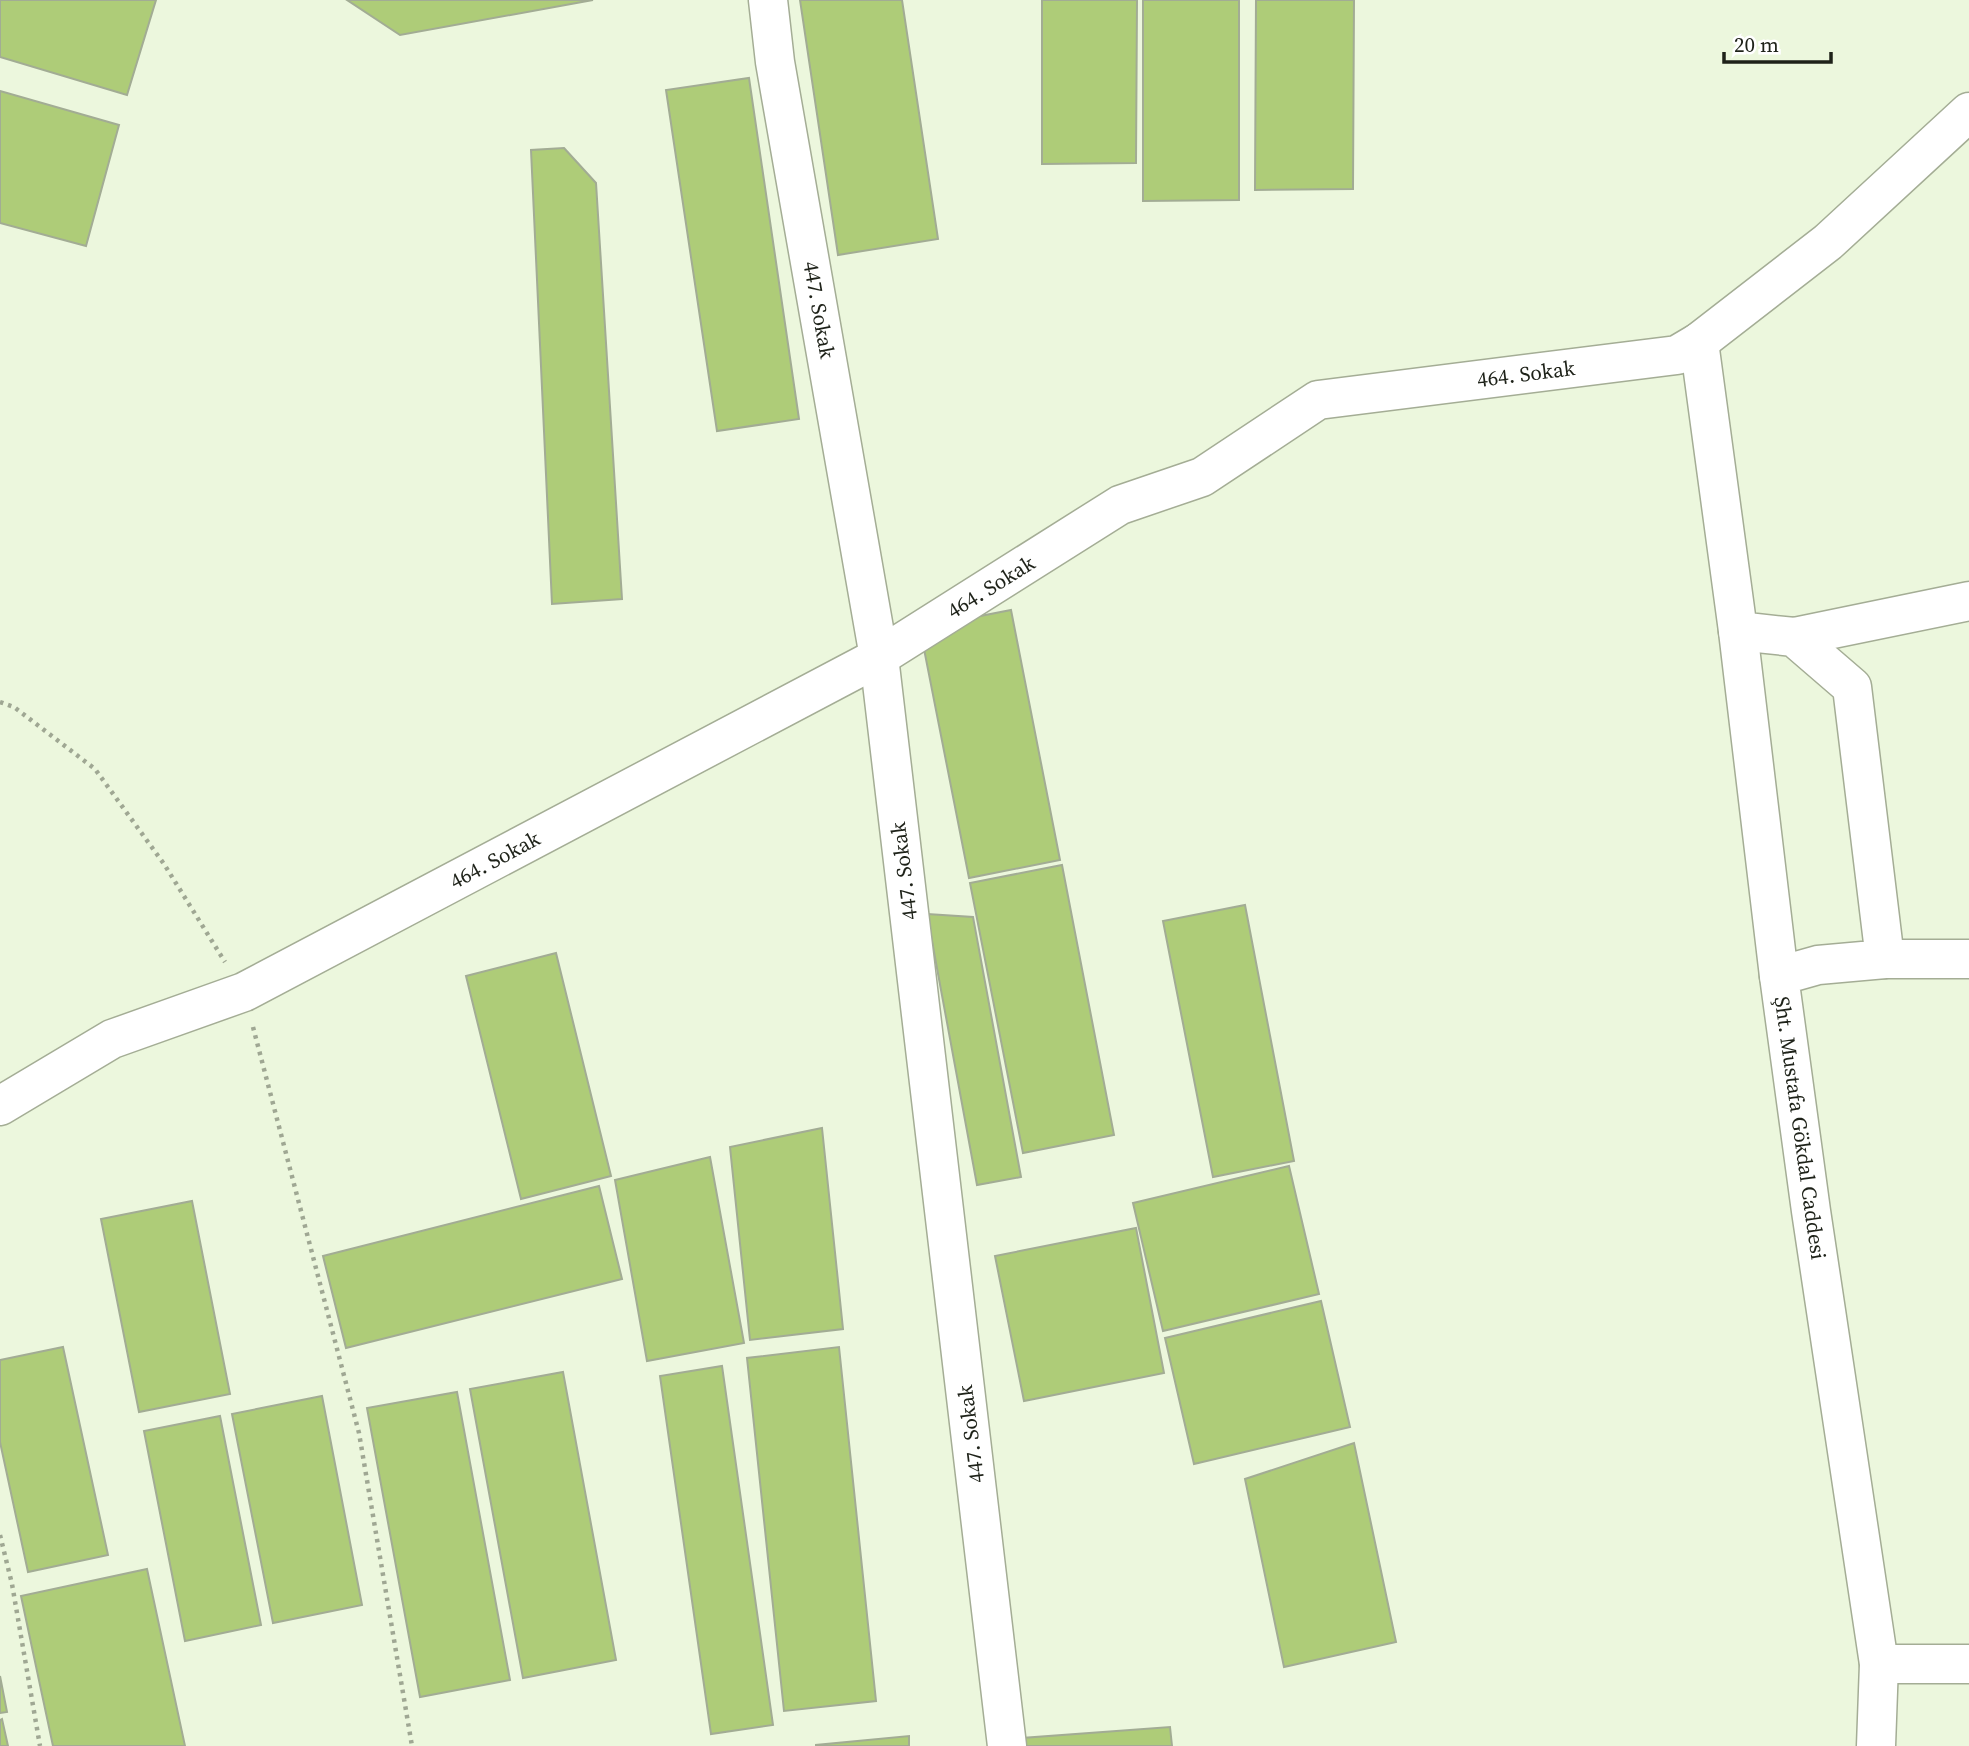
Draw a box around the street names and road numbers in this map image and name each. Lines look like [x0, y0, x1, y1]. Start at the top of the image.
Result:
street label: 447. Sokak [797, 259, 842, 361]
street label: 464. Sokak [1475, 353, 1577, 394]
street label: 464. Sokak [941, 548, 1041, 625]
street label: 447. Sokak [883, 820, 924, 922]
street label: 464. Sokak [445, 823, 545, 895]
street label: Şht. Mustafa Gökdal Caddesi [1768, 994, 1833, 1261]
street label: 447. Sokak [950, 1383, 991, 1485]

